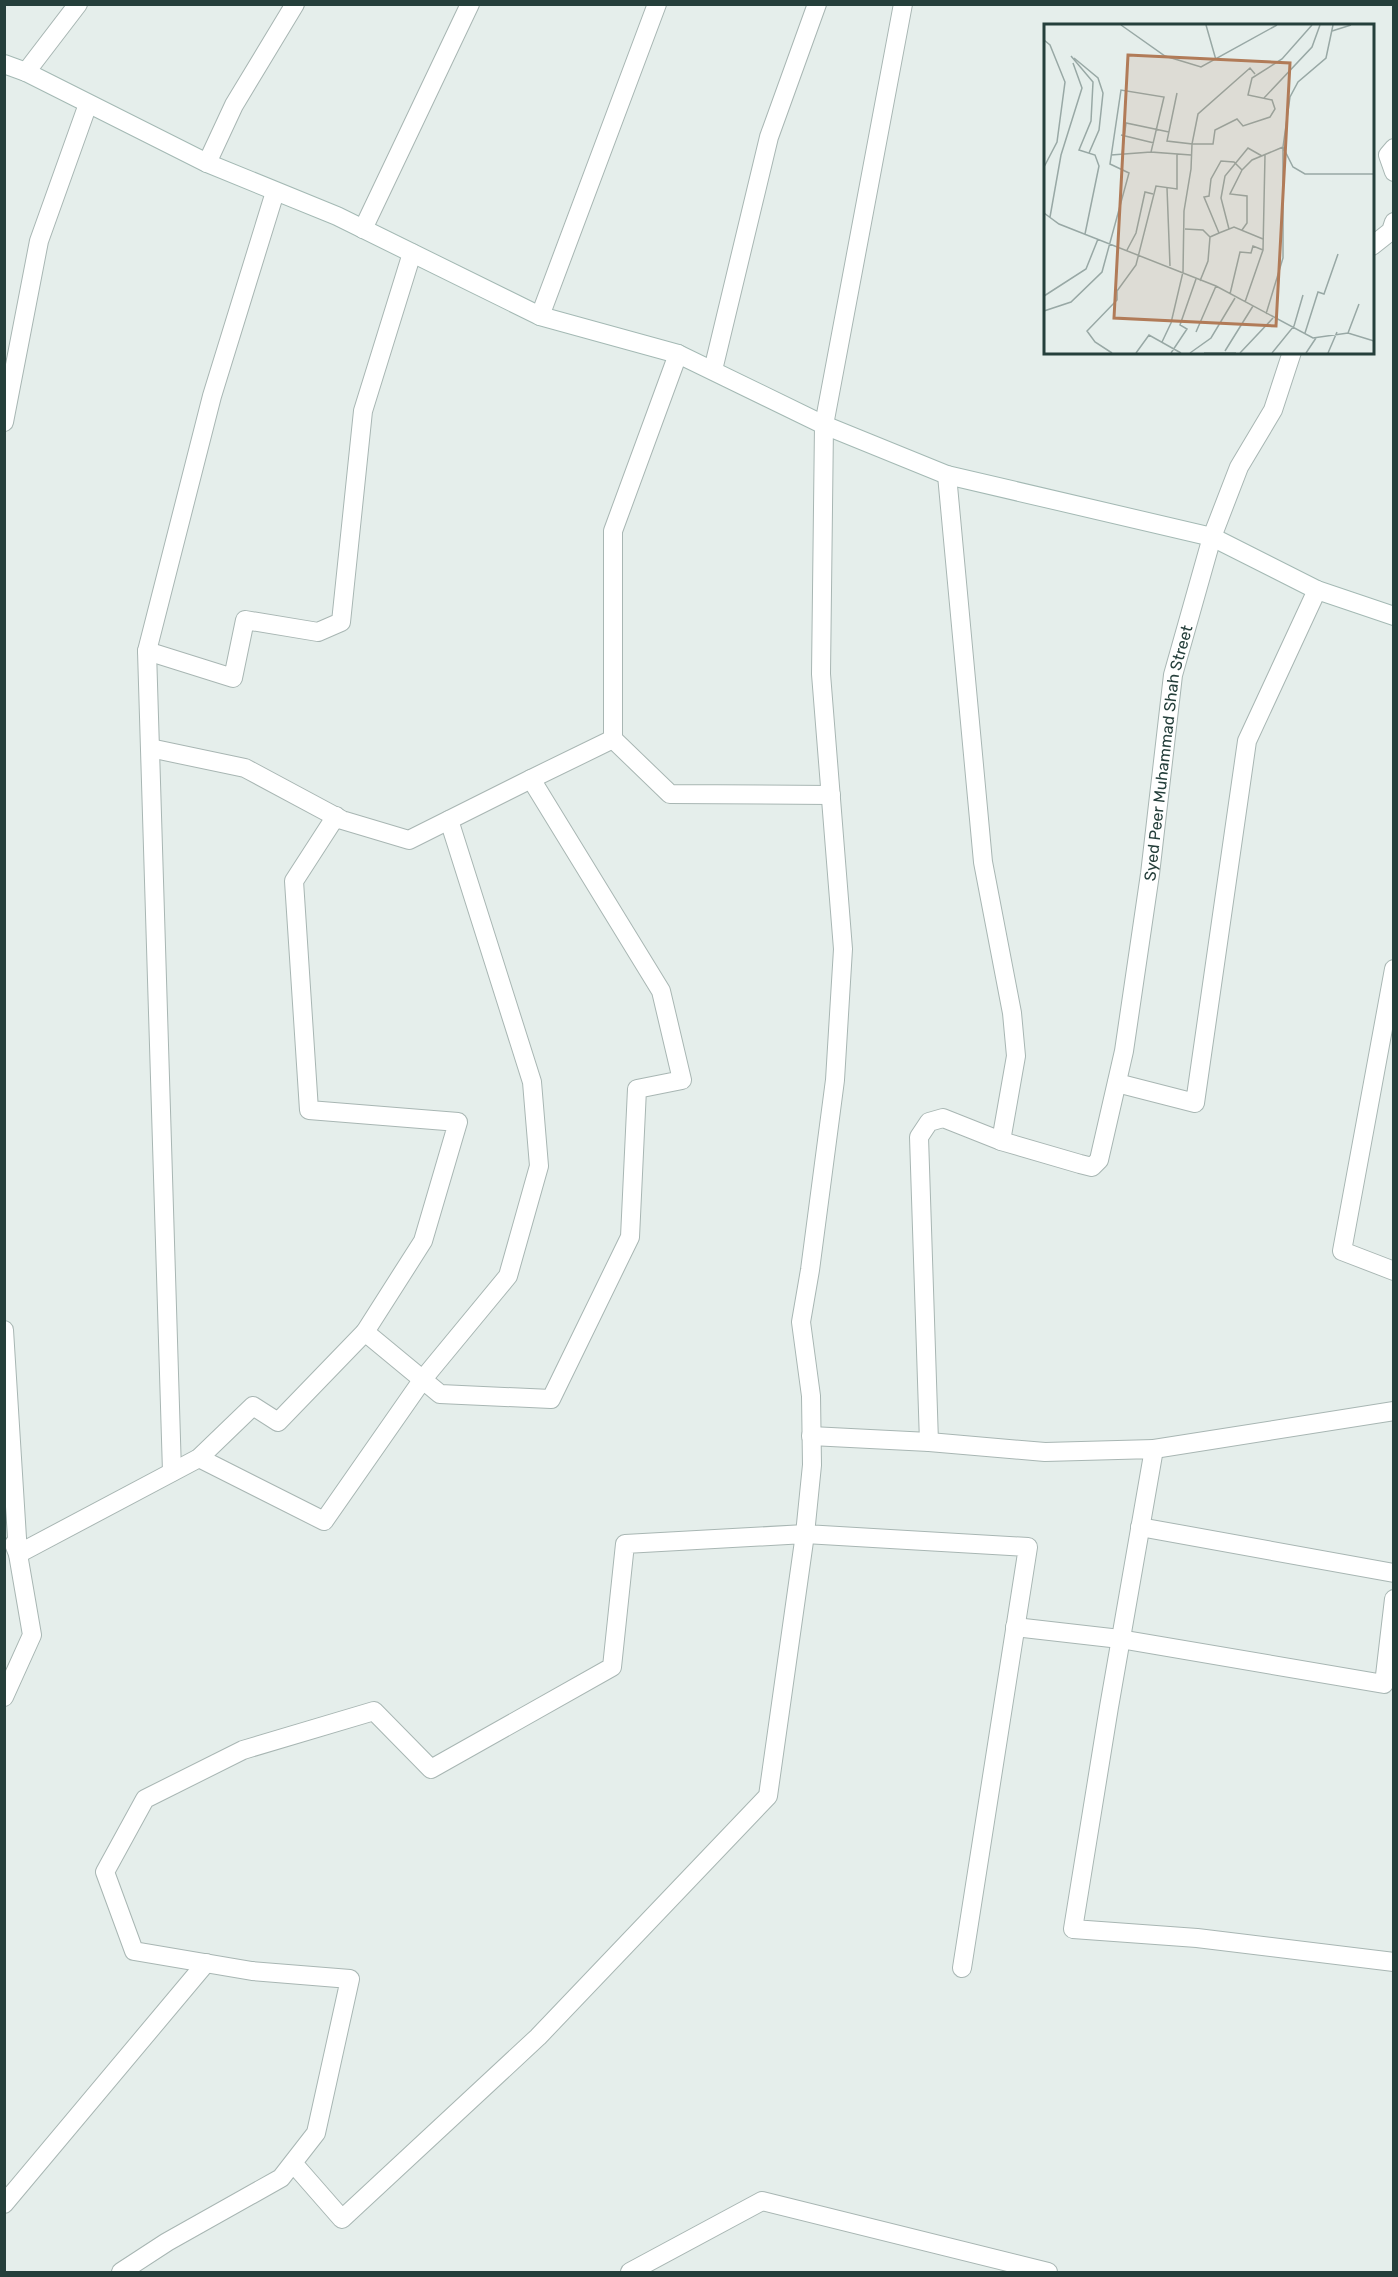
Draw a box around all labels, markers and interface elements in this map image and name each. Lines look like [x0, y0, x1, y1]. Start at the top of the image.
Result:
inset map [1044, 24, 1374, 354]
street label: Syed Peer Muhammad Shah Street [1140, 623, 1196, 882]

